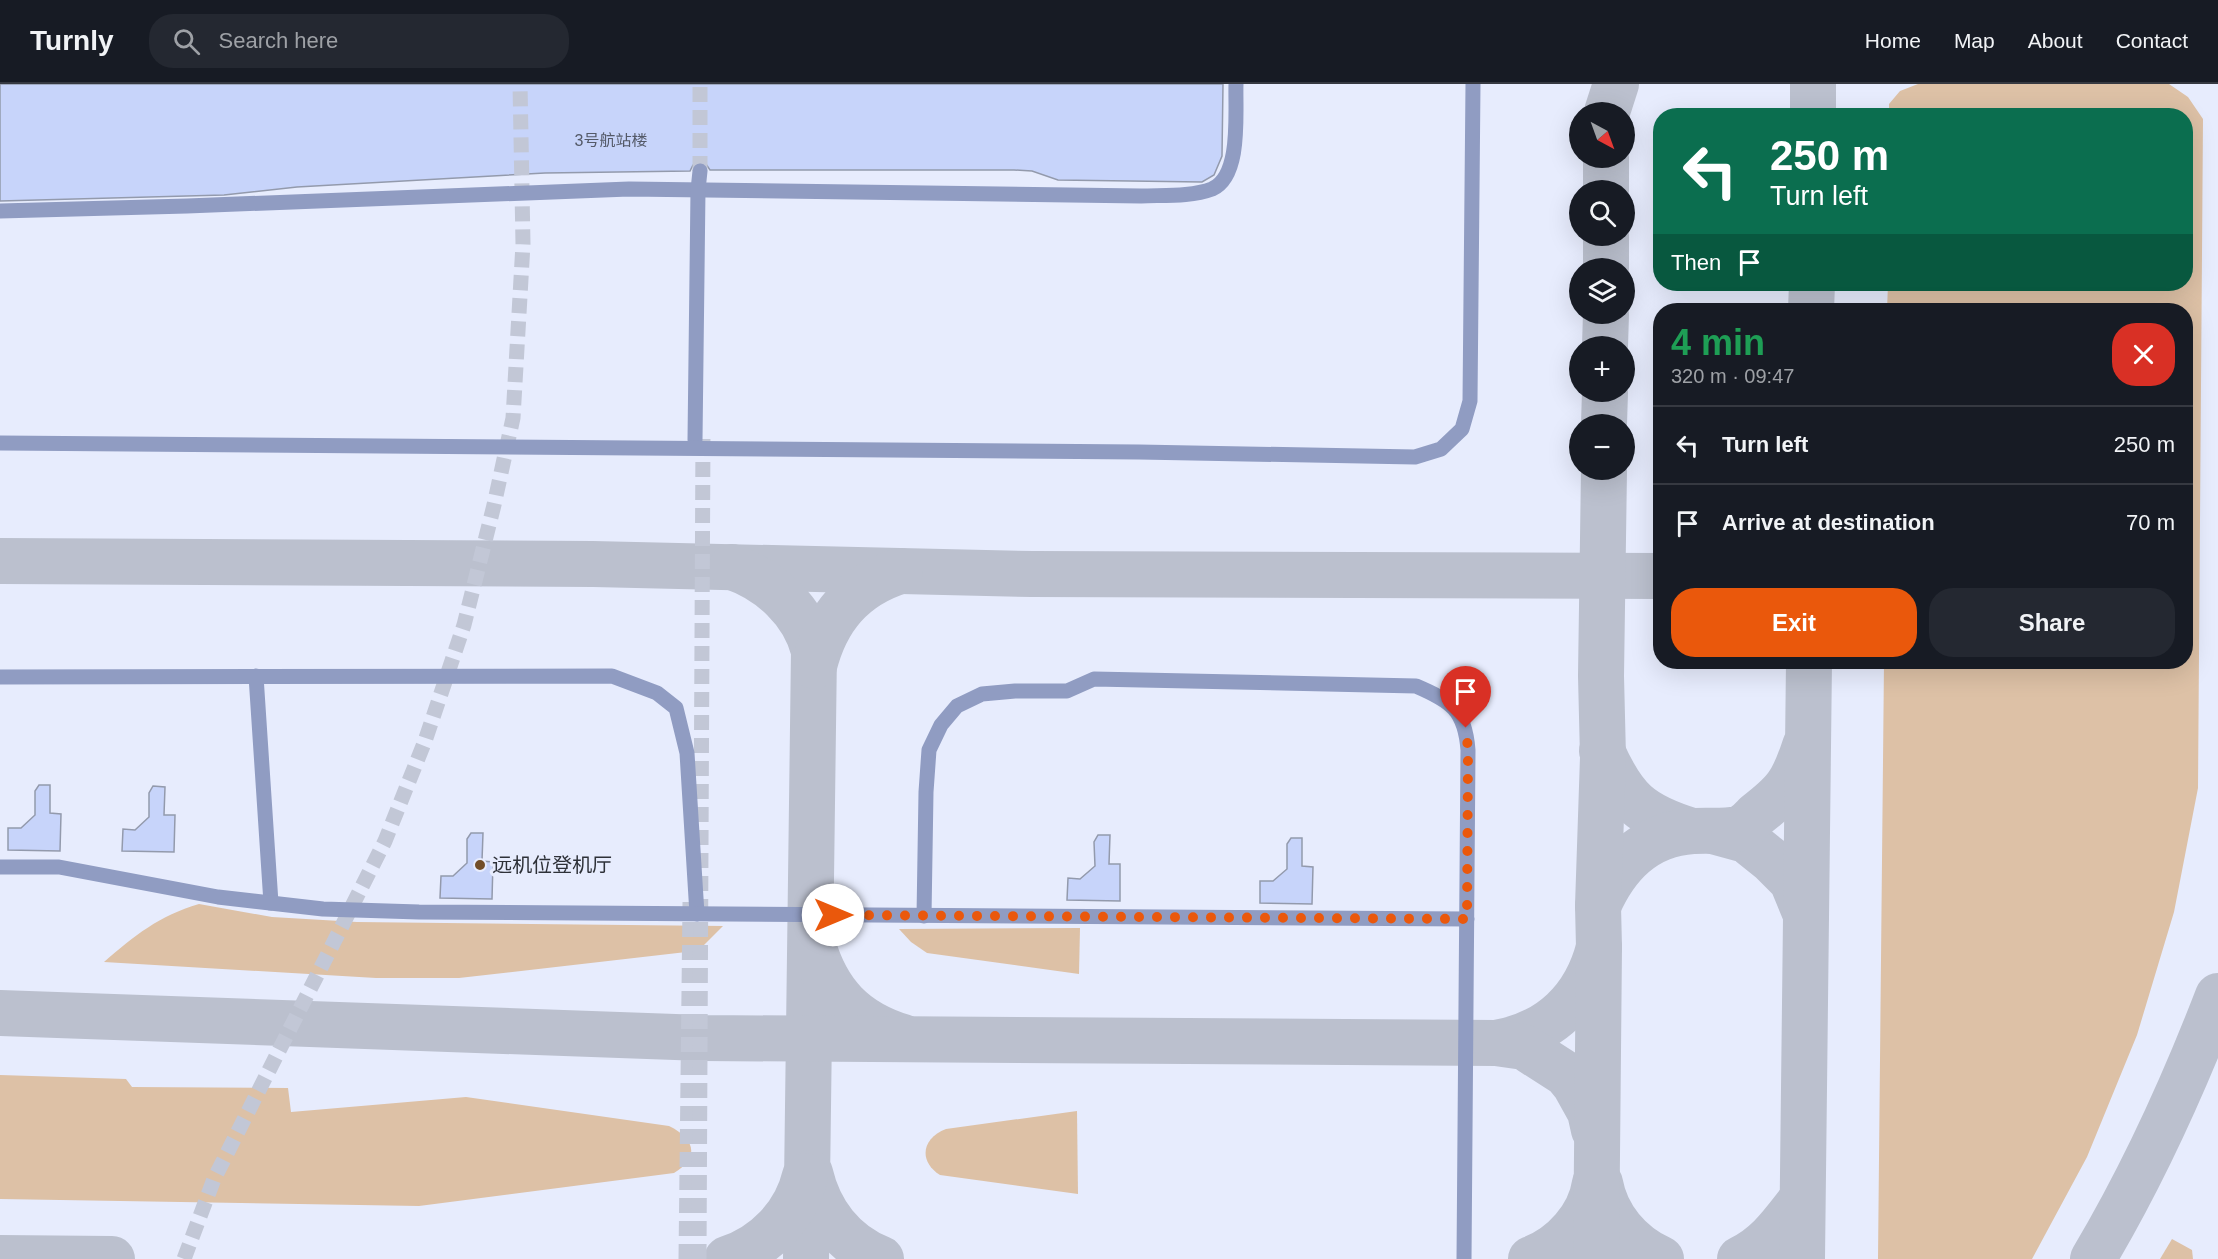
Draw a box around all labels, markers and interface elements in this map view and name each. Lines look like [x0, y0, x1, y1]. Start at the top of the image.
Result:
search box [149, 14, 569, 68]
text: Turnly [30, 25, 113, 56]
icon: search [170, 25, 203, 58]
text: Search here [218, 28, 338, 53]
text: Home [1865, 29, 1921, 52]
text: Map [1954, 29, 1995, 52]
text: About [2028, 29, 2083, 52]
text: Contact [2116, 29, 2188, 52]
north arrow [1569, 102, 1635, 168]
map controls [1569, 102, 1635, 480]
house number: 3号航站楼 [575, 132, 647, 149]
icon: left [1671, 132, 1749, 210]
text: 250 m [1770, 132, 1889, 179]
button: search [1569, 180, 1635, 246]
text: Turn left [1770, 181, 1868, 211]
icon: arrive [1733, 246, 1766, 279]
text: Then [1671, 250, 1721, 275]
button: layers [1569, 258, 1635, 324]
text: 4 min [1671, 322, 1765, 363]
button: close [2112, 323, 2175, 386]
button: + [1569, 336, 1635, 402]
text: 320 m · 09:47 [1671, 365, 1794, 387]
button: − [1569, 414, 1635, 480]
icon: left [1671, 429, 1704, 462]
text: Turn left [1722, 432, 1808, 457]
text: 250 m [2114, 432, 2175, 457]
icon: arrive [1671, 507, 1704, 540]
text: Arrive at destination [1722, 510, 1935, 535]
text: 70 m [2126, 510, 2175, 535]
button: Exit [1671, 588, 1917, 657]
button: Share [1929, 588, 2175, 657]
pin [1440, 666, 1491, 728]
icon: arrive [1449, 675, 1482, 708]
place label: 远机位登机厅 [492, 854, 612, 876]
marker: 远机位登机厅 [473, 858, 487, 872]
position arrow [801, 883, 865, 947]

